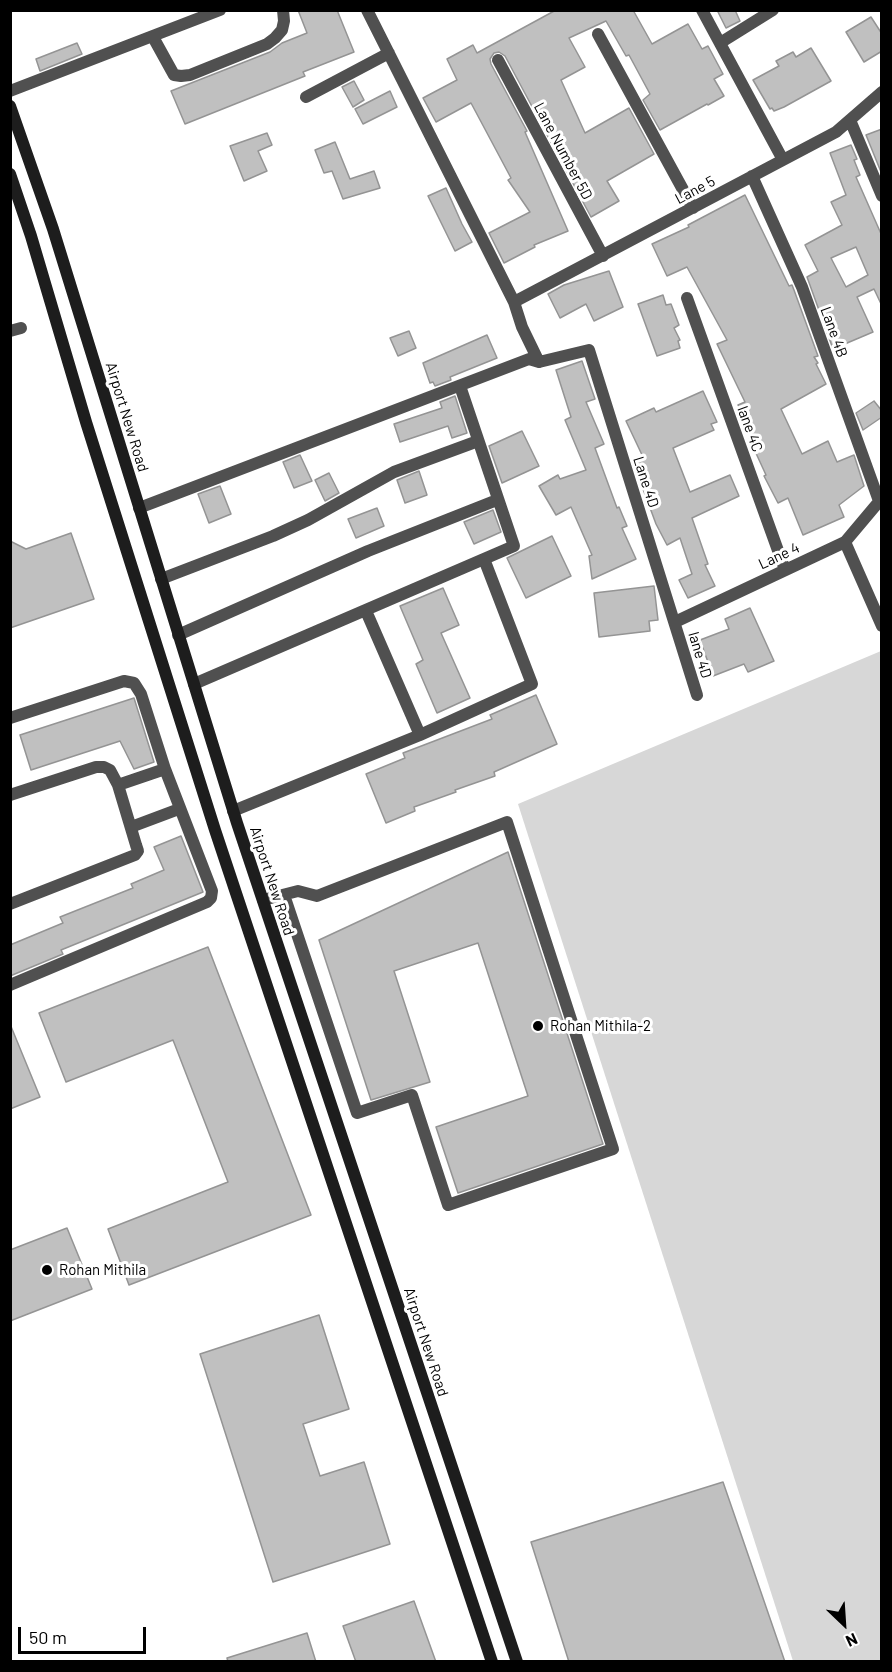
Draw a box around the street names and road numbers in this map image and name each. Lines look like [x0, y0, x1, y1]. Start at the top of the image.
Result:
street label: Lane Number 5D [530, 99, 596, 203]
street label: Lane 5 [672, 172, 718, 208]
street label: Lane 4B [817, 304, 851, 360]
street label: Airport New Road [102, 360, 152, 474]
street label: lane 4C [733, 404, 767, 454]
street label: Lane 4D [629, 454, 663, 510]
street label: Lane 4 [756, 539, 802, 573]
street label: lane 4D [684, 630, 716, 680]
street label: Airport New Road [246, 824, 298, 938]
street label: Airport New Road [400, 1285, 452, 1399]

